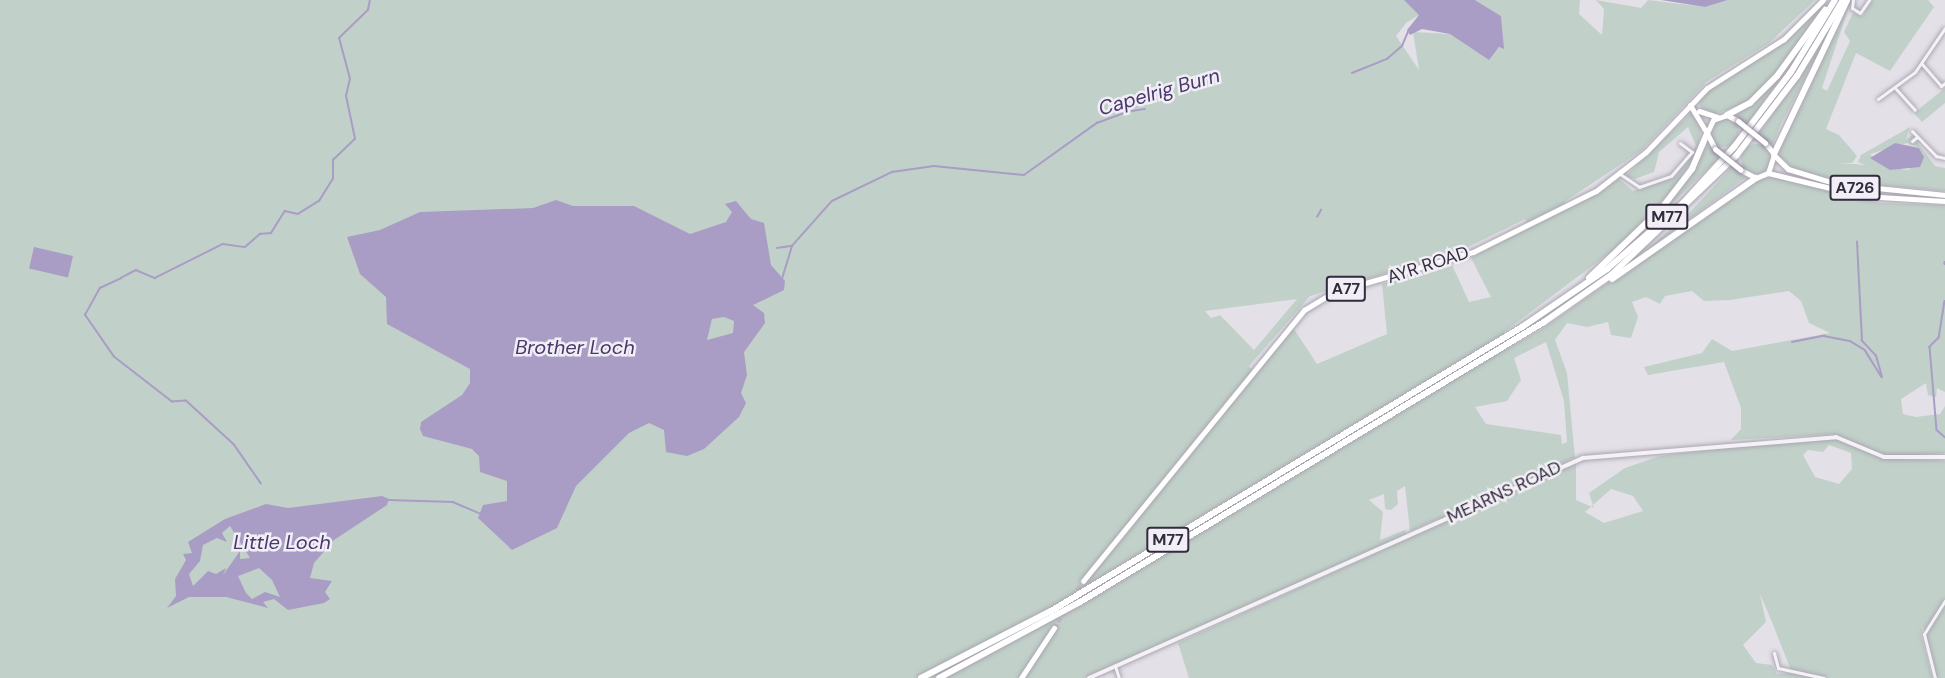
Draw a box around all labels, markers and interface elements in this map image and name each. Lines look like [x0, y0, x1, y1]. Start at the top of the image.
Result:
water label: Capelrig Burn [1096, 63, 1222, 121]
road number: A726 [1830, 175, 1880, 201]
road number: M77 [1644, 204, 1690, 230]
street label: AYR ROAD [1384, 242, 1472, 288]
road number: A77 [1325, 276, 1367, 302]
water label: Brother Loch [515, 335, 635, 359]
street label: MEARNS ROAD [1443, 456, 1565, 528]
road number: M77 [1146, 527, 1190, 553]
water label: Little Loch [233, 530, 331, 554]

